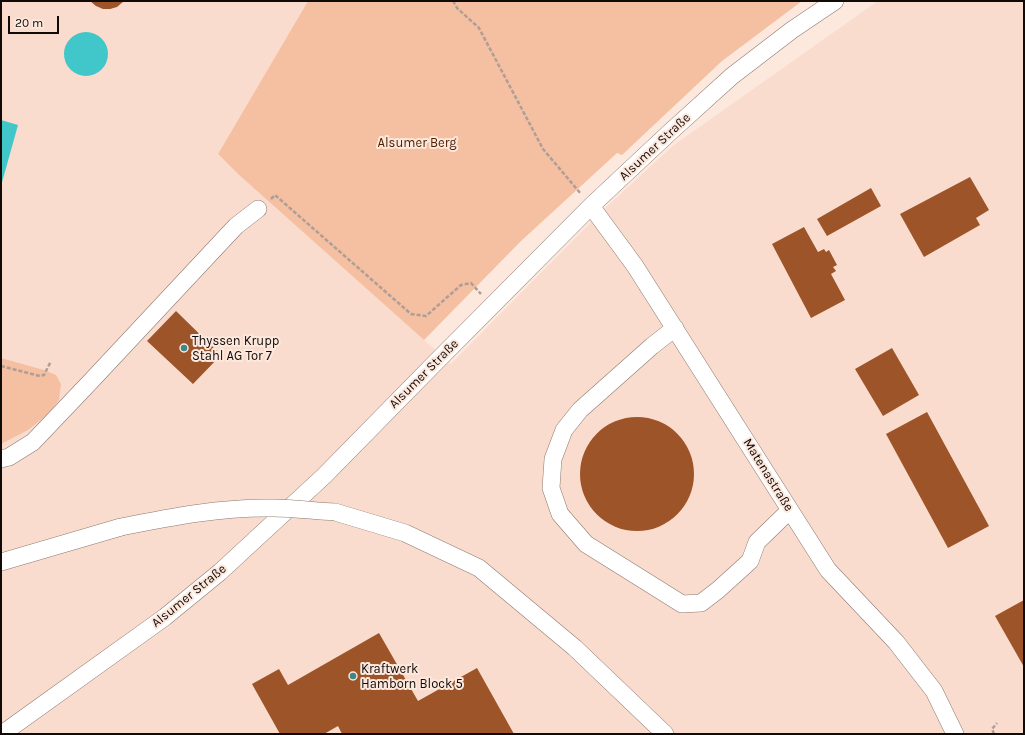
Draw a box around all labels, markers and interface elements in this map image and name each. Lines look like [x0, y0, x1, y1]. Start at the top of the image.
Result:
scale bar [10, 8, 61, 34]
text: 20 m [15, 16, 43, 30]
street label: Alsumer Straße [616, 110, 694, 184]
park label: Alsumer Berg [377, 135, 457, 151]
place label: Thyssen Krupp Stahl AG Tor 7 [192, 333, 279, 364]
street label: Alsumer Straße [386, 336, 462, 412]
marker: Thyssen Krupp Stahl AG Tor 7 [179, 343, 189, 353]
street label: Matenastraße [739, 436, 797, 514]
street label: Alsumer Straße [148, 561, 230, 631]
place label: Kraftwerk Hamborn Block 5 [361, 661, 463, 692]
marker: Kraftwerk Hamborn Block 5 [348, 671, 358, 681]

